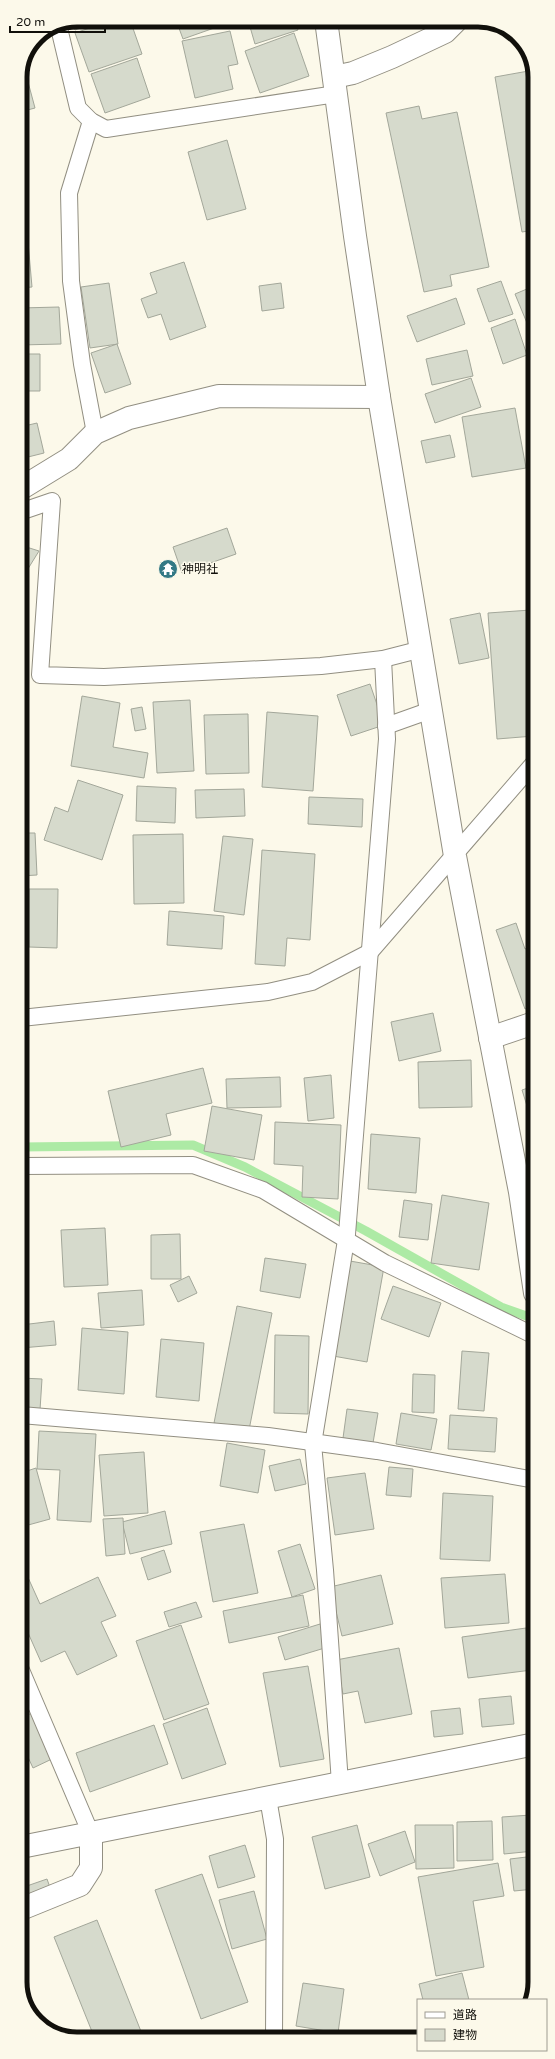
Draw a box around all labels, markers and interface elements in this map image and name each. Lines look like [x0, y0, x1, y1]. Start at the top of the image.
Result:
scale bar [10, 8, 105, 34]
text: 20 m [16, 15, 45, 29]
temple icon: 神明社 [157, 558, 179, 580]
place label: 神明社 [182, 562, 218, 576]
legend [417, 1999, 547, 2051]
text: 道路 [453, 2008, 477, 2022]
text: 建物 [453, 2028, 477, 2042]

